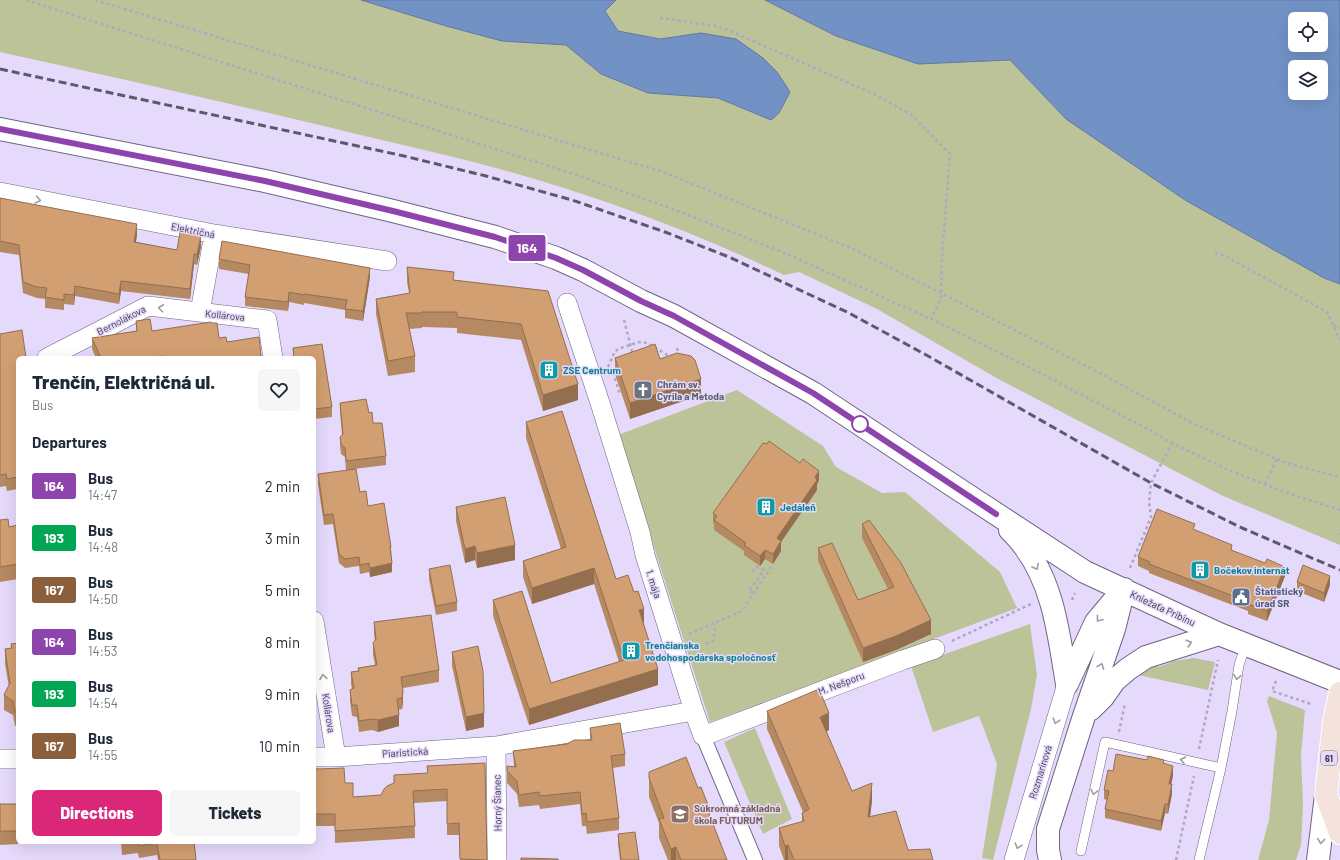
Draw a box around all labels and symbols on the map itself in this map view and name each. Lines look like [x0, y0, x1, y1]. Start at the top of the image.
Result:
one-way arrow [35, 195, 41, 204]
street label: Električná [170, 220, 216, 240]
line badge: 164 [504, 235, 550, 261]
street label: Bernolákova [95, 303, 147, 337]
one-way arrow [158, 303, 164, 312]
street label: Kollárova [205, 307, 245, 323]
building icon: ZSE Centrum [538, 359, 560, 381]
place label: ZSE Centrum [563, 364, 621, 376]
place label: Chrám sv. Cyrila a Metoda [657, 378, 724, 402]
church icon: Chrám sv. Cyrila a Metoda [632, 379, 654, 401]
unlabelled marker [851, 415, 869, 433]
building icon: Jedáleň [755, 496, 777, 518]
place label: Jedáleň [780, 501, 816, 513]
building icon: Bočekov internát [1189, 559, 1211, 581]
one-way arrow [1032, 563, 1039, 570]
place label: Bočekov internát [1214, 564, 1290, 576]
street label: 1. mája [644, 568, 664, 600]
place label: Štatistický úrad SR [1255, 585, 1303, 609]
public building icon: Štatistický úrad SR [1230, 586, 1252, 608]
street label: Kniežaťa Pribinu [1129, 588, 1197, 628]
one-way arrow [1097, 614, 1104, 621]
place label: Trenčianska vodohospodárska spoločnosť [645, 639, 777, 663]
one-way arrow [1185, 639, 1192, 648]
building icon: Trenčianska vodohospodárska spoločnosť [620, 640, 642, 662]
one-way arrow [1097, 662, 1105, 669]
street label: M. Nešporu [816, 669, 866, 697]
one-way arrow [319, 674, 328, 681]
one-way arrow [1233, 674, 1242, 681]
street label: Kollárova [320, 692, 338, 734]
one-way arrow [1052, 718, 1061, 725]
street label: Piaristická [382, 744, 428, 760]
street label: Rozmarínová [1026, 744, 1054, 800]
road number: 61 [1321, 751, 1337, 765]
one-way arrow [1179, 756, 1186, 764]
street label: Horný Šianec [491, 774, 503, 832]
one-way arrow [1091, 789, 1099, 795]
place label: Súkromná základná škola FUTURUM [694, 802, 780, 826]
school or university icon: Súkromná základná škola FUTURUM [669, 803, 691, 825]
one-way arrow [1316, 838, 1325, 844]
one-way arrow [1014, 842, 1023, 849]

